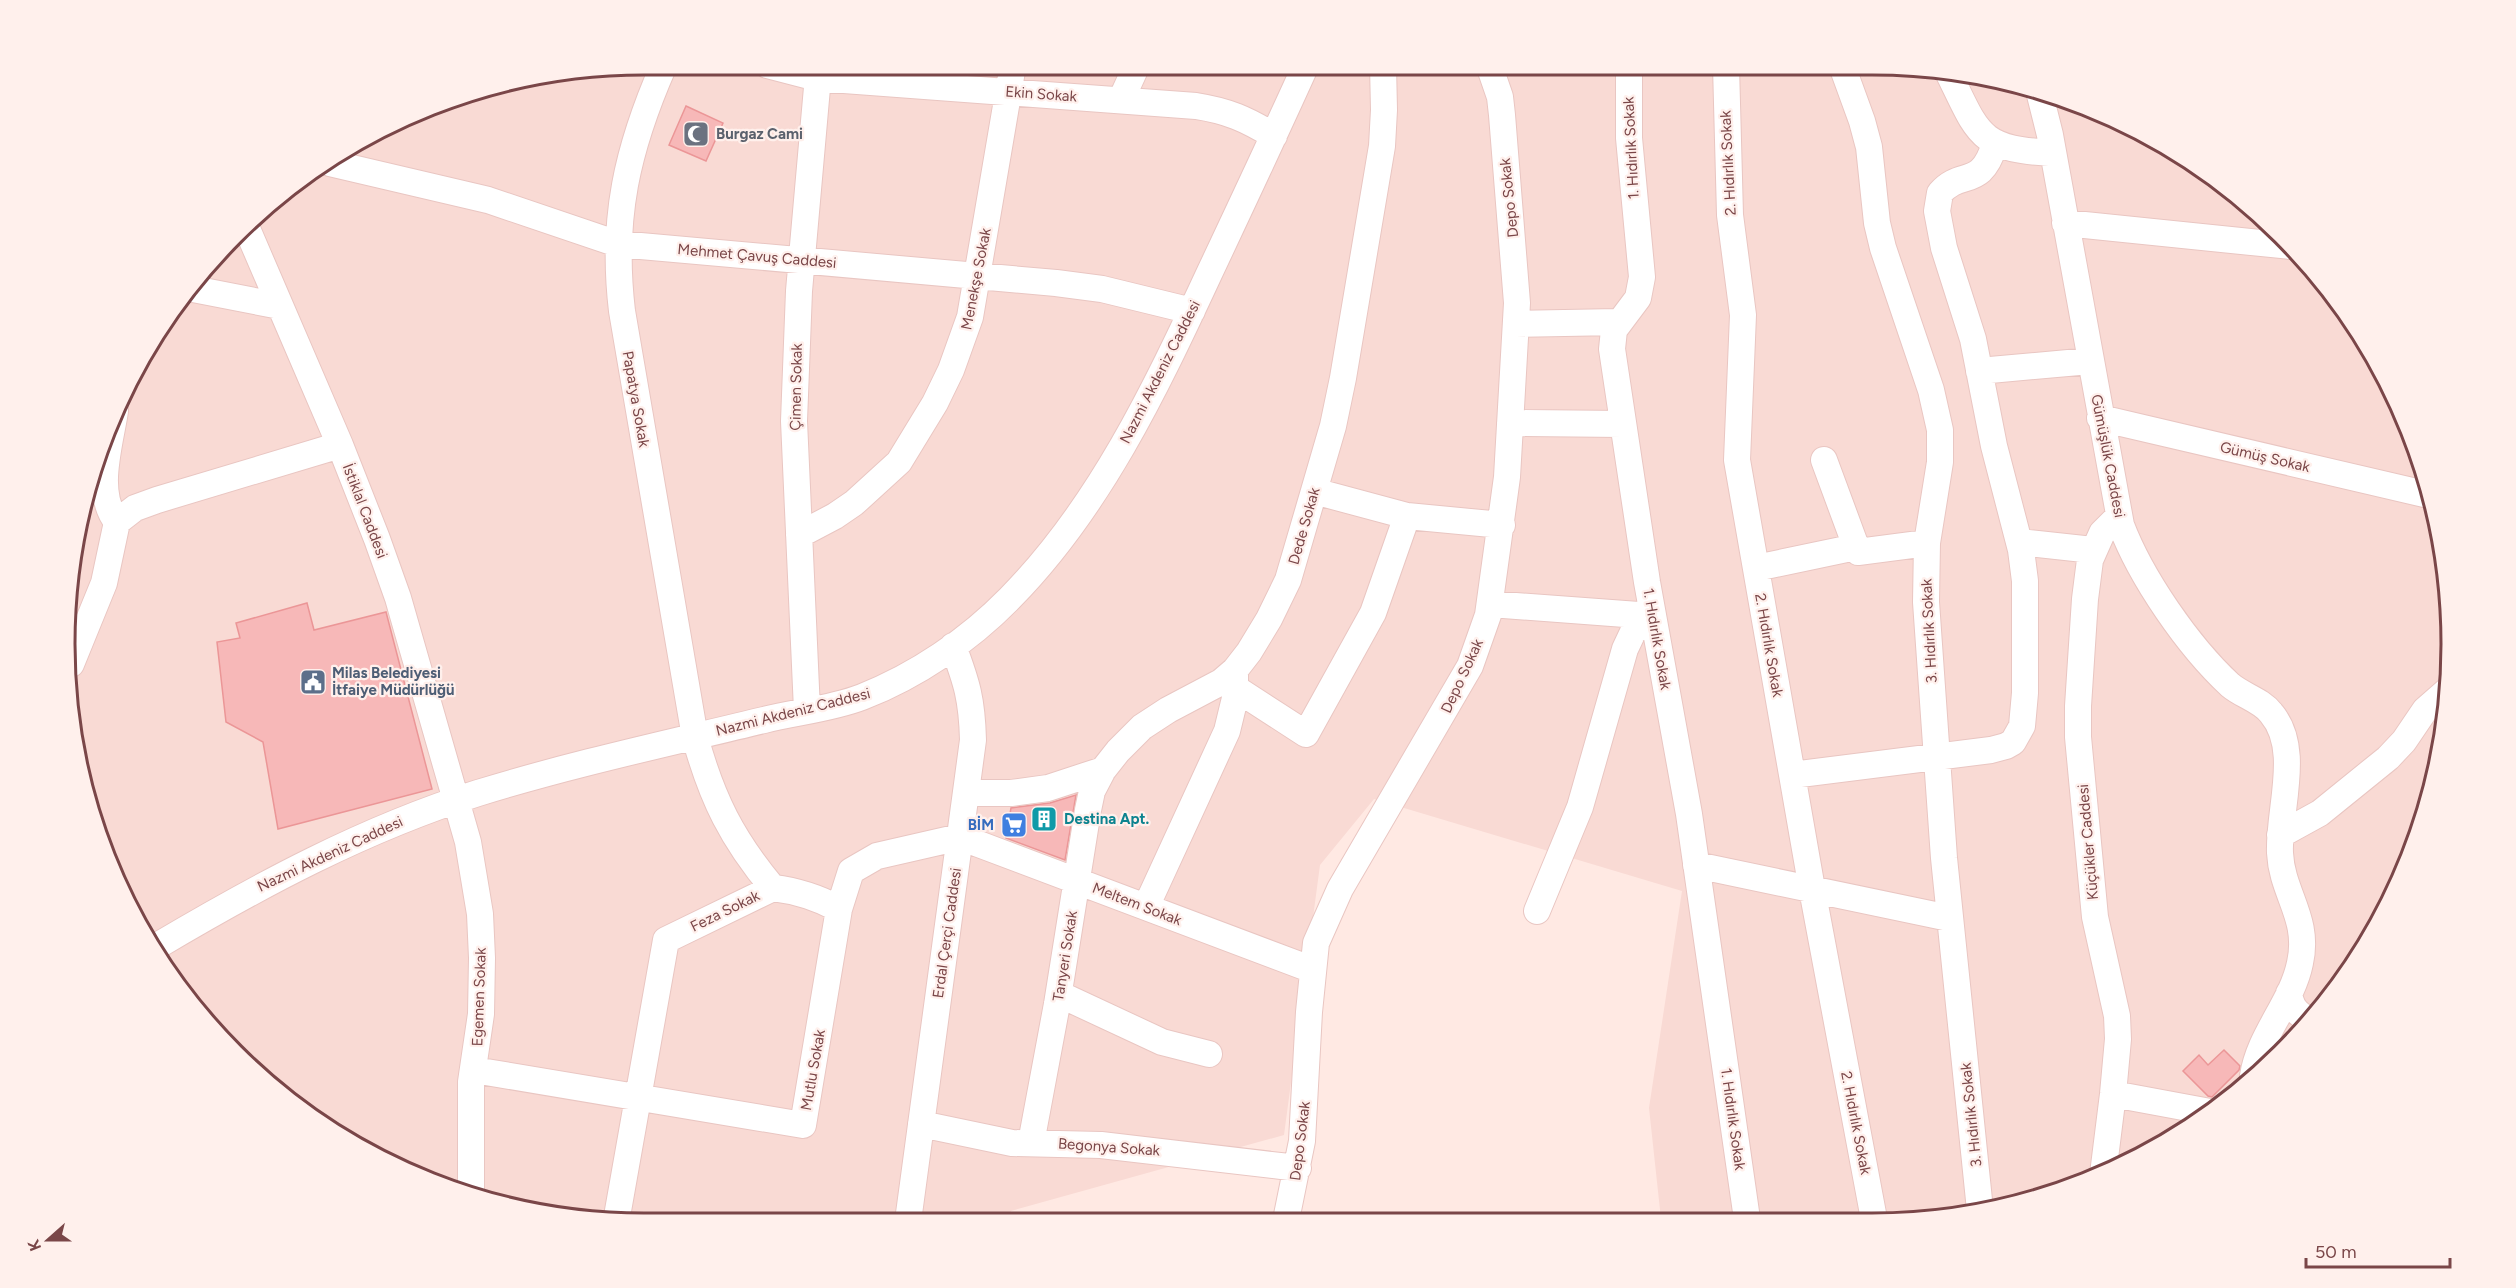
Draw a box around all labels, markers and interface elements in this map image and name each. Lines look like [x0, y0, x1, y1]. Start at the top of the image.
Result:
street label: Ekin Sokak [1005, 83, 1078, 106]
street label: 1. Hıdırlık Sokak [1619, 95, 1643, 200]
street label: 2. Hıdırlık Sokak [1716, 109, 1740, 216]
mosque icon: Burgaz Cami [681, 119, 711, 149]
place label: Burgaz Cami [716, 125, 803, 143]
street label: Depo Sokak [1496, 157, 1522, 239]
street label: Menekşe Sokak [957, 226, 995, 332]
street label: Mehmet Çavuş Caddesi [677, 240, 837, 272]
street label: Nazmi Akdeniz Caddesi [1116, 297, 1204, 447]
street label: Çimen Sokak [786, 342, 806, 431]
street label: Papatya Sokak [619, 349, 653, 449]
street label: Gümüşlük Caddesi [2087, 393, 2129, 519]
street label: Gümüş Sokak [2218, 438, 2312, 476]
street label: İstiklal Caddesi [339, 461, 391, 561]
street label: Dede Sokak [1284, 485, 1324, 567]
street label: 3. Hıdırlık Sokak [1917, 577, 1941, 684]
street label: 1. Hıdırlık Sokak [1639, 587, 1675, 692]
street label: 2. Hıdırlık Sokak [1751, 592, 1787, 699]
street label: Depo Sokak [1437, 635, 1487, 716]
place label: Milas Belediyesi İtfaiye Müdürlüğü [332, 664, 455, 699]
public building icon: Milas Belediyesi İtfaiye Müdürlüğü [298, 667, 328, 697]
street label: Nazmi Akdeniz Caddesi [714, 684, 872, 740]
street label: Küçükler Caddesi [2074, 783, 2102, 901]
building icon: Destina Apt. [1029, 804, 1059, 834]
supermarket icon: BİM [999, 810, 1029, 840]
place label: Destina Apt. [1064, 810, 1150, 828]
street label: Nazmi Akdeniz Caddesi [254, 812, 406, 896]
place label: BİM [968, 815, 994, 834]
street label: Erdal Çerçi Caddesi [929, 867, 965, 999]
street label: Meltem Sokak [1090, 879, 1185, 930]
street label: Feza Sokak [687, 886, 763, 936]
street label: Tanyeri Sokak [1049, 909, 1081, 1003]
street label: Egemen Sokak [468, 947, 490, 1047]
street label: Mutlu Sokak [797, 1027, 829, 1112]
street label: 3. Hıdırlık Sokak [1956, 1061, 1985, 1168]
street label: 1. Hıdırlık Sokak [1717, 1067, 1749, 1172]
street label: 2. Hıdırlık Sokak [1837, 1070, 1875, 1177]
street label: Depo Sokak [1286, 1100, 1314, 1182]
street label: Begonya Sokak [1057, 1134, 1161, 1160]
north arrow [18, 1210, 78, 1270]
scale bar [2306, 1231, 2450, 1269]
text: K [24, 1236, 45, 1254]
text: 50 m [2315, 1241, 2357, 1263]

